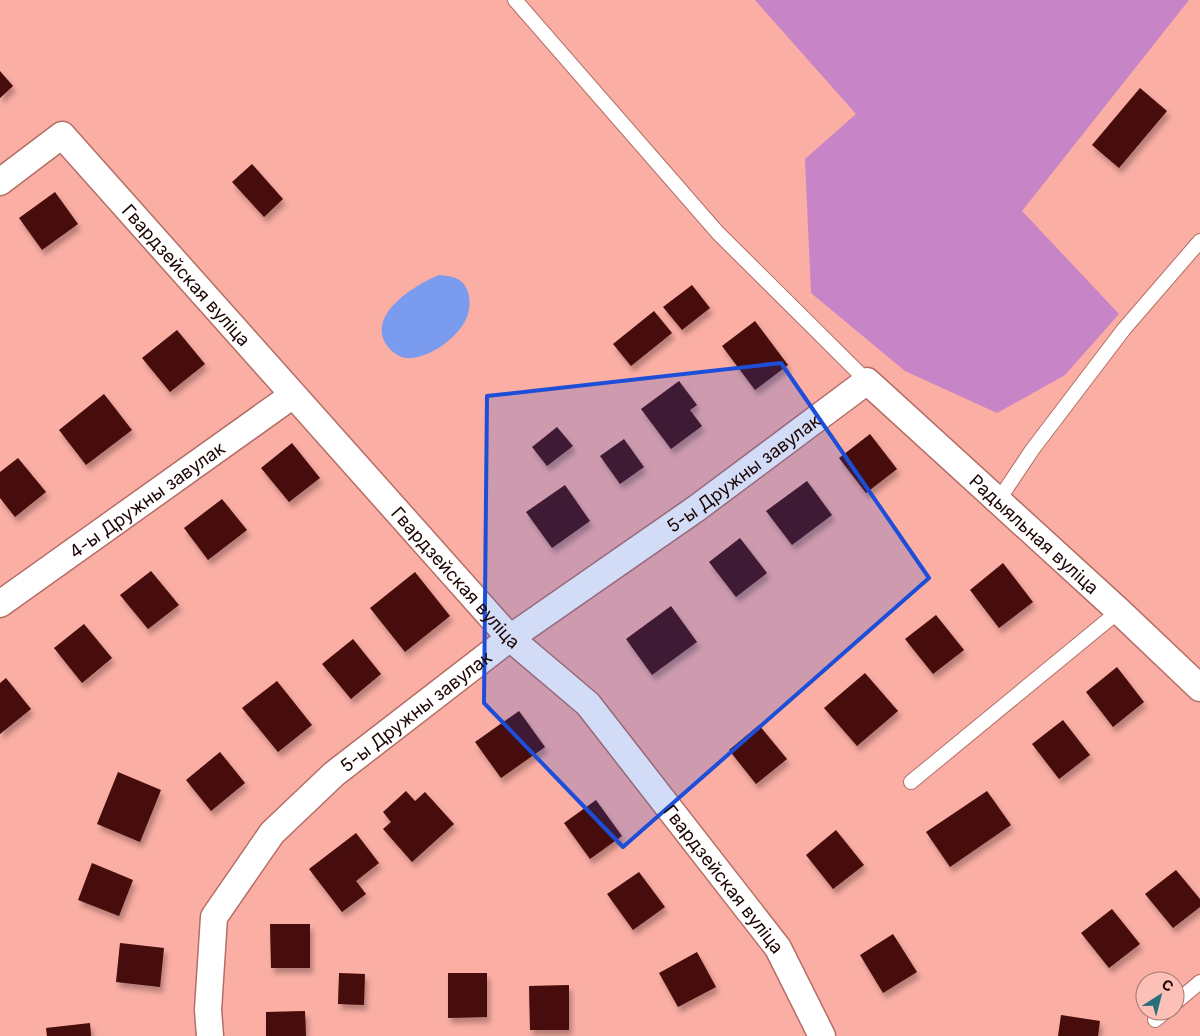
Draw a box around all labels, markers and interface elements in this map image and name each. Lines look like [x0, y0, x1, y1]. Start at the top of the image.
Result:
street label: Гвардзейская вуліца [118, 200, 255, 350]
street label: 5-ы Дружны завулак [662, 409, 824, 536]
street label: 4-ы Дружны завулак [65, 437, 229, 562]
street label: Радыяльная вуліца [966, 470, 1103, 598]
street label: Гвардзейская вуліца [387, 502, 524, 652]
street label: 5-ы Дружны завулак [336, 646, 496, 776]
street label: Гвардзейская вуліца [660, 800, 788, 957]
north arrow [1135, 971, 1185, 1021]
text: С [1159, 975, 1177, 995]

